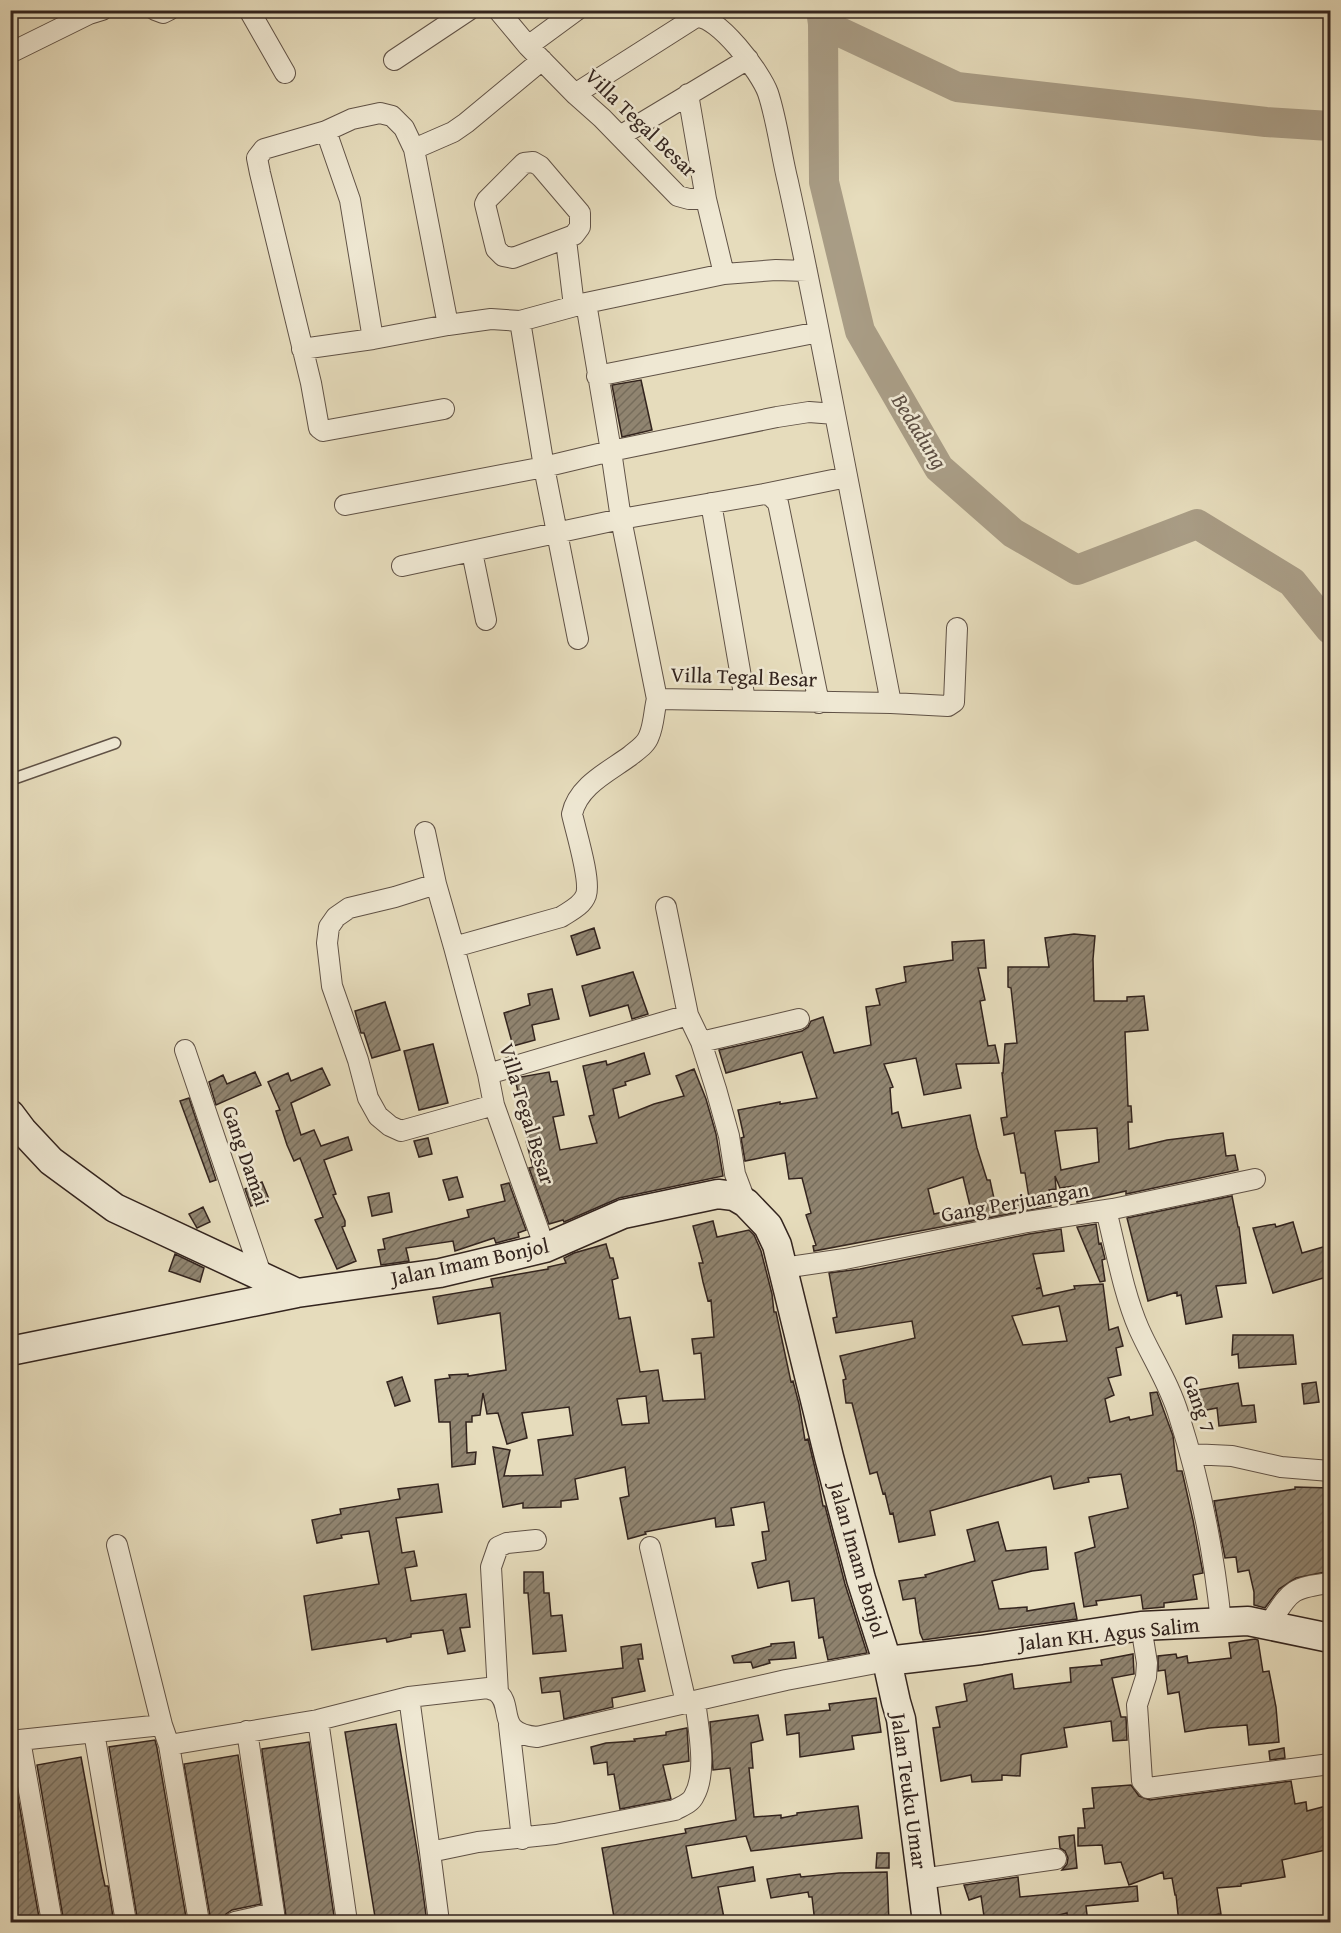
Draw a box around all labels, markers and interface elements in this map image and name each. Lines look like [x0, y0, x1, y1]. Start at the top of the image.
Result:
street label: Villa Tegal Besar [578, 61, 705, 185]
water label: Bedadung [884, 386, 956, 475]
street label: Villa Tegal Besar [670, 658, 818, 695]
street label: Villa Tegal Besar [491, 1039, 564, 1189]
street label: Gang Damai [215, 1101, 278, 1211]
street label: Gang Perjuangan [938, 1173, 1092, 1230]
street label: Jalan Imam Bonjol [385, 1230, 552, 1294]
street label: Gang 7 [1175, 1371, 1224, 1437]
street label: Jalan Imam Bonjol [821, 1475, 896, 1641]
street label: Jalan KH. Agus Salim [1014, 1609, 1201, 1659]
street label: Jalan Teuku Umar [883, 1708, 936, 1871]

